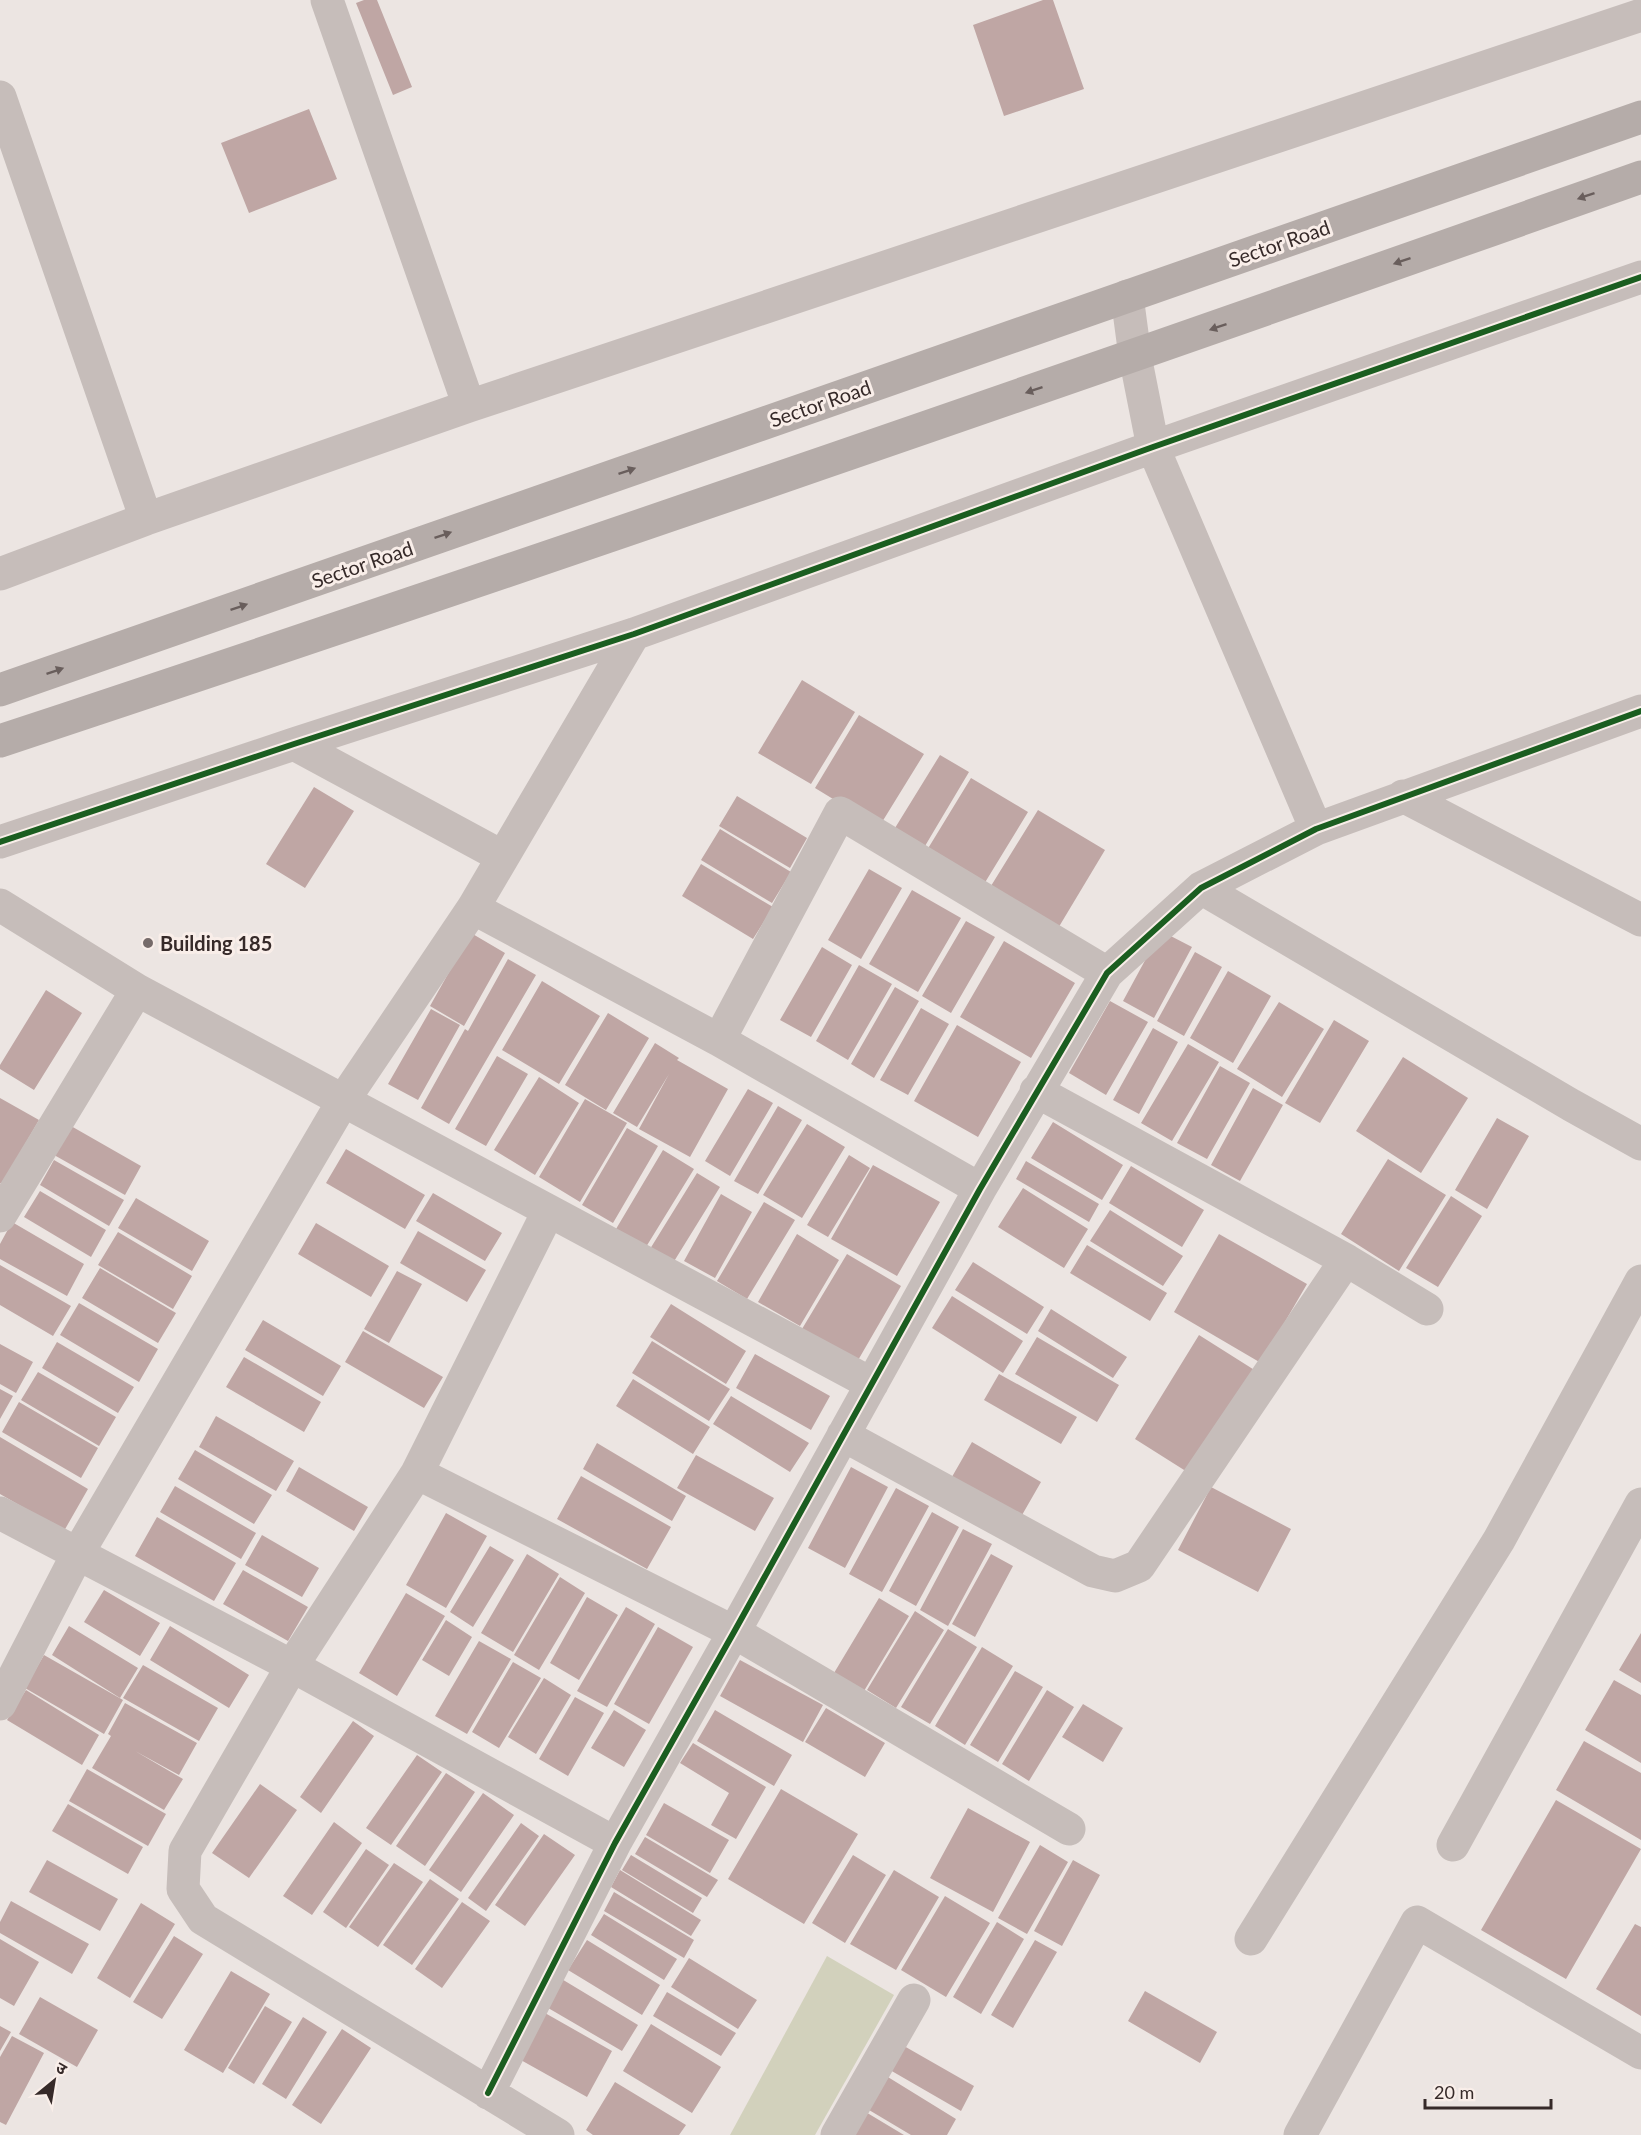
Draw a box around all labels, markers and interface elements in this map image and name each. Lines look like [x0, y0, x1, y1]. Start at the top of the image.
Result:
one-way arrow [1577, 192, 1595, 202]
street label: Sector Road [1225, 214, 1333, 272]
one-way arrow [1393, 257, 1411, 267]
one-way arrow [1209, 322, 1227, 332]
street label: Sector Road [766, 374, 874, 432]
one-way arrow [1025, 386, 1043, 396]
one-way arrow [618, 465, 636, 475]
one-way arrow [434, 530, 452, 540]
street label: Sector Road [308, 535, 416, 593]
one-way arrow [230, 601, 248, 611]
one-way arrow [46, 666, 64, 675]
place label: Building 185 [160, 931, 272, 955]
marker: Building 185 [141, 936, 155, 950]
north arrow [24, 2051, 84, 2111]
text: उ [53, 2057, 71, 2078]
scale bar [1425, 2072, 1551, 2110]
text: 20 m [1434, 2081, 1474, 2103]

